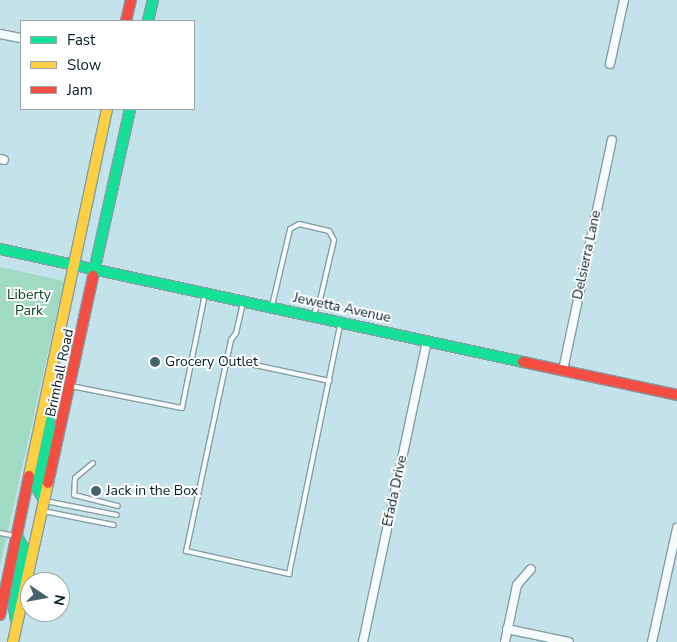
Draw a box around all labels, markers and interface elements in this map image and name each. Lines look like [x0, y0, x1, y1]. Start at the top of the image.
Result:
legend [20, 20, 195, 110]
text: Fast [67, 30, 95, 50]
text: Slow [67, 55, 101, 75]
text: Jam [67, 80, 93, 100]
street label: Delsierra Lane [569, 209, 605, 301]
park label: Liberty Park [7, 287, 51, 320]
street label: Jewetta Avenue [292, 289, 392, 327]
street label: Brimhall Road [42, 327, 78, 419]
place label: Grocery Outlet [165, 354, 258, 370]
marker: Grocery Outlet [149, 356, 161, 368]
street label: Efada Drive [379, 454, 411, 528]
place label: Jack in the Box [106, 483, 198, 499]
marker: Jack in the Box [90, 485, 102, 497]
north arrow [20, 572, 70, 622]
text: N [49, 593, 70, 607]

